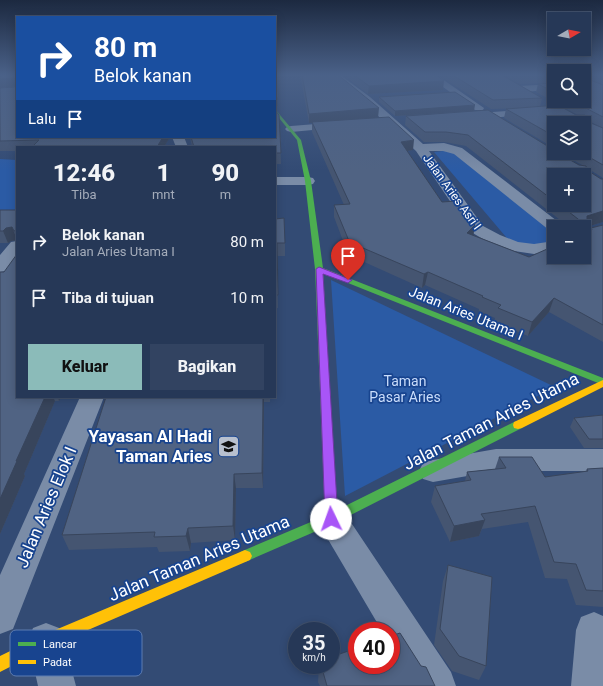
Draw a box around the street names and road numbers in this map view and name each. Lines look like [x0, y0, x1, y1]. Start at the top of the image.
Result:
street label: Jalan Aries Asri I [420, 152, 484, 232]
street label: Jalan Aries Utama I [407, 283, 525, 343]
street label: Jalan Taman Aries Utama [400, 368, 582, 474]
street label: Jalan Aries Elok I [11, 443, 81, 571]
street label: Jalan Taman Aries Utama [106, 511, 292, 605]

